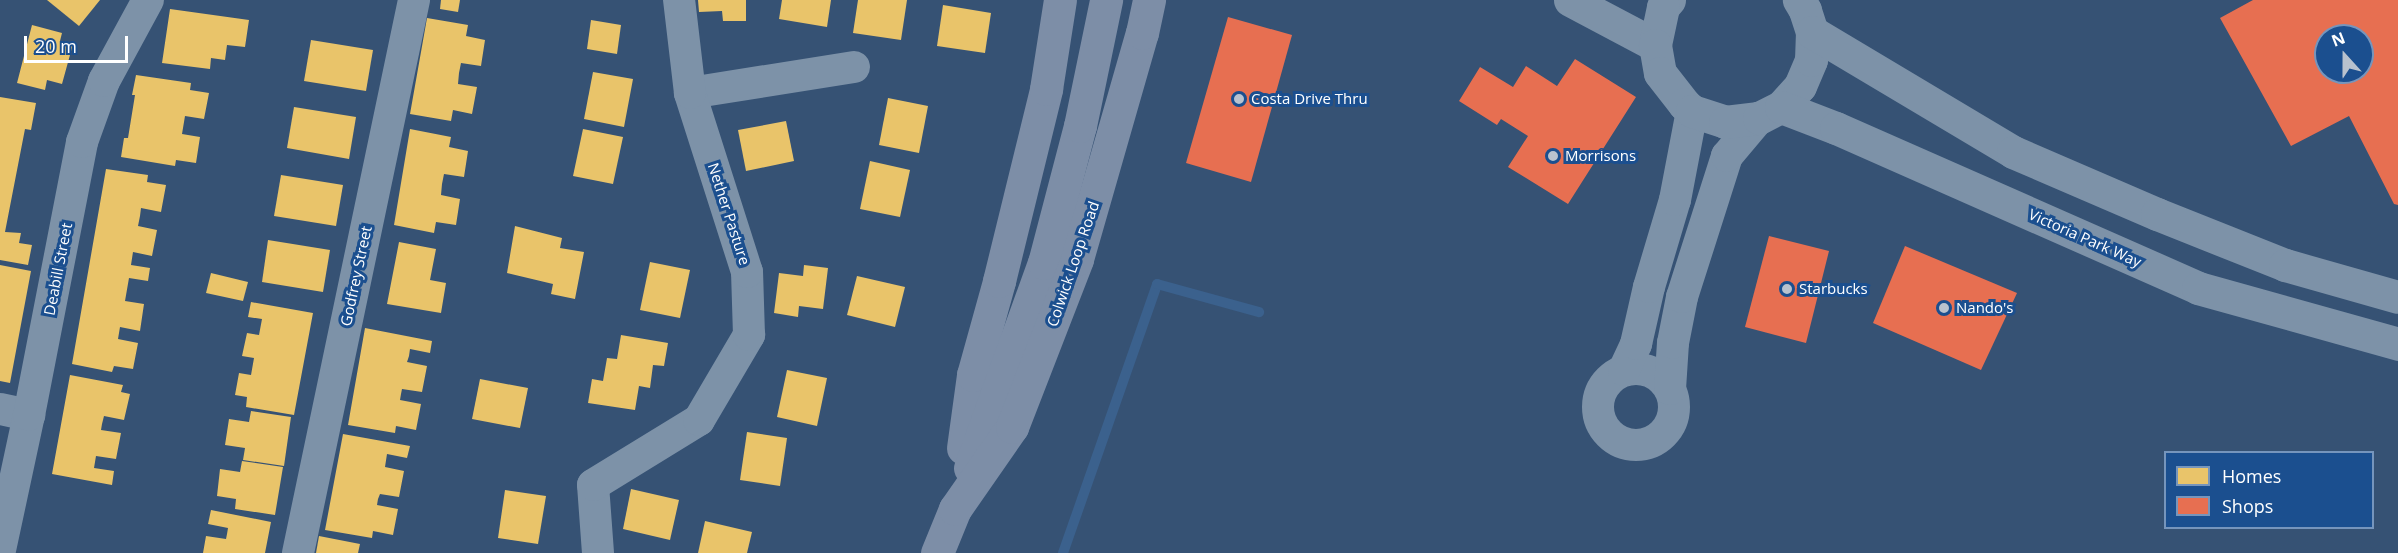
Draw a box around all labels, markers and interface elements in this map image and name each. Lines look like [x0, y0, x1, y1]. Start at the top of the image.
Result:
scale bar [27, 24, 130, 62]
north arrow [2314, 24, 2374, 84]
text: N [2328, 26, 2348, 52]
text: 20 m [35, 34, 77, 58]
place label: Costa Drive Thru [1251, 90, 1368, 108]
marker: Costa Drive Thru [1232, 92, 1246, 106]
place label: Morrisons [1565, 147, 1636, 165]
marker: Morrisons [1546, 149, 1560, 163]
street label: Nether Pasture [704, 161, 754, 267]
street label: Colwick Loop Road [1043, 199, 1103, 329]
street label: Victoria Park Way [2026, 205, 2144, 271]
street label: Deabill Street [40, 221, 76, 317]
street label: Godfrey Street [337, 224, 375, 328]
place label: Starbucks [1799, 280, 1868, 298]
marker: Starbucks [1780, 282, 1794, 296]
place label: Nando's [1956, 299, 2013, 317]
marker: Nando's [1937, 301, 1951, 315]
legend [2164, 451, 2374, 529]
text: Homes [2222, 464, 2281, 488]
text: Shops [2222, 494, 2273, 518]

